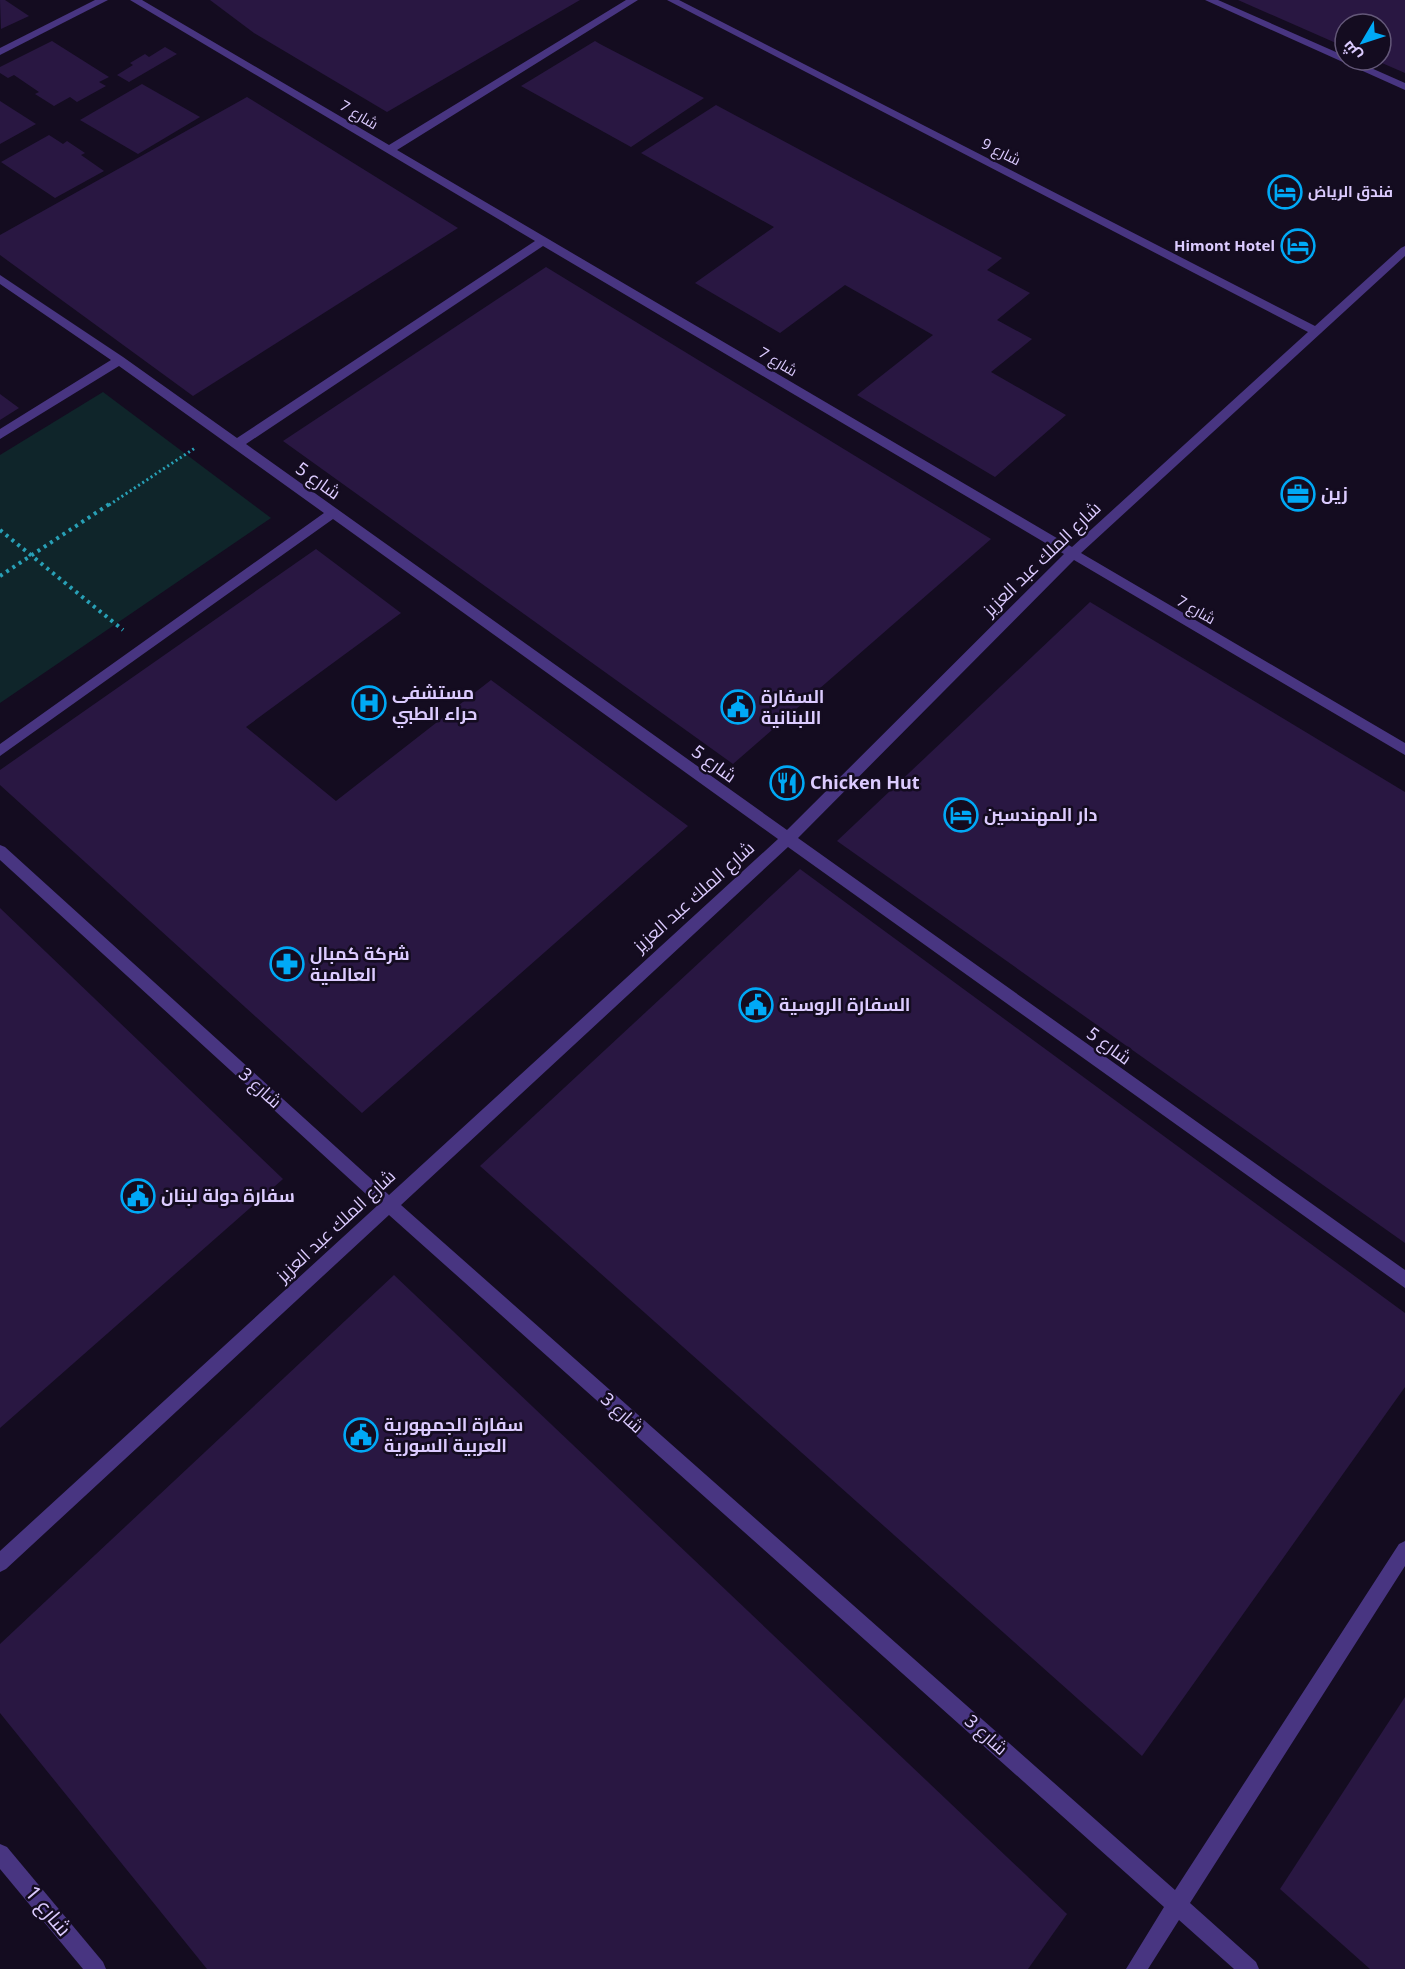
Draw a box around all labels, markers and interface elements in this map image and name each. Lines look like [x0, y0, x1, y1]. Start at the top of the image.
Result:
north arrow [1333, 12, 1393, 72]
text: ش [1336, 37, 1366, 66]
street label: شارع 7 [336, 95, 382, 135]
street label: شارع 9 [977, 133, 1025, 171]
hotel icon: فندق الرياض [1267, 174, 1303, 210]
place label: فندق الرياض [1308, 181, 1393, 201]
hotel icon: Himont Hotel [1280, 228, 1316, 264]
place label: Himont Hotel [1174, 235, 1275, 255]
street label: شارع 7 [755, 342, 801, 382]
street label: شارع 5 [291, 456, 346, 505]
office icon: زين [1280, 476, 1316, 512]
place label: زين [1321, 481, 1348, 505]
street label: شارع الملك عبد العزيز [977, 496, 1106, 622]
street label: شارع 7 [1173, 590, 1219, 630]
place label: مستشفى حراء الطبي [392, 680, 477, 729]
place label: السفارة اللبنانية [761, 684, 825, 729]
hospital icon: مستشفى حراء الطبي [351, 685, 387, 721]
public building icon: السفارة اللبنانية [720, 689, 756, 725]
street label: شارع 5 [687, 739, 742, 788]
restaurant icon: Chicken Hut [769, 765, 805, 801]
place label: Chicken Hut [810, 770, 920, 794]
hotel icon: دار المهندسين [943, 797, 979, 833]
place label: دار المهندسين [984, 802, 1098, 826]
street label: شارع الملك عبد العزيز [627, 835, 760, 958]
place label: شركة كمبال العالمية [310, 941, 410, 986]
pharmacy icon: شركة كمبال العالمية [269, 946, 305, 982]
public building icon: السفارة الروسية [738, 987, 774, 1023]
place label: السفارة الروسية [779, 992, 911, 1016]
street label: شارع 5 [1082, 1021, 1137, 1070]
street label: شارع 3 [233, 1062, 287, 1114]
street label: شارع الملك عبد العزيز [270, 1164, 401, 1288]
public building icon: سفارة دولة لبنان [120, 1178, 156, 1214]
place label: سفارة دولة لبنان [161, 1183, 295, 1207]
street label: شارع 3 [595, 1387, 649, 1439]
place label: سفارة الجمهورية العربية السورية [384, 1412, 523, 1457]
public building icon: سفارة الجمهورية العربية السورية [343, 1417, 379, 1453]
street label: شارع 3 [959, 1709, 1013, 1761]
street label: شارع 1 [19, 1879, 78, 1942]

